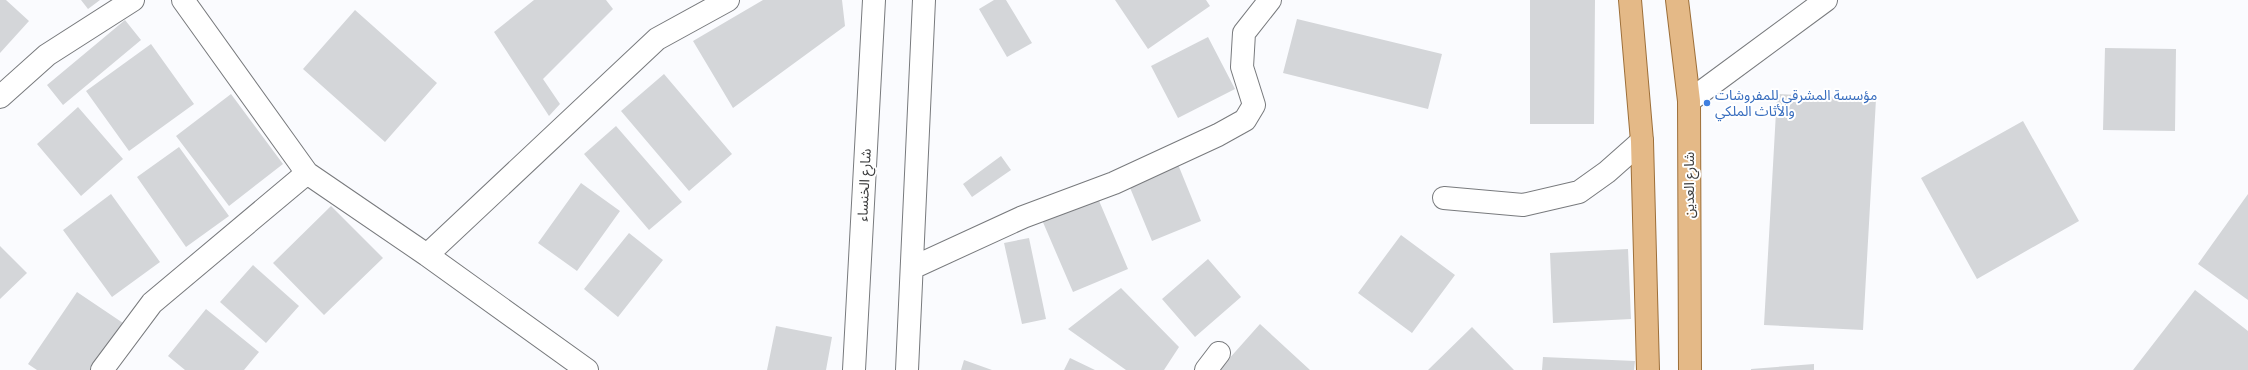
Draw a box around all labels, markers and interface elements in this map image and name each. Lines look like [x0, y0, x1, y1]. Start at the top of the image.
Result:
place label: مؤسسة المشرقي للمفروشات والأثاث الملكي [1715, 86, 1877, 122]
marker: مؤسسة المشرقي للمفروشات والأثاث الملكي [1702, 98, 1712, 108]
street label: شارع الخنساء [853, 148, 877, 222]
street label: شارع العدين [1680, 152, 1700, 218]

